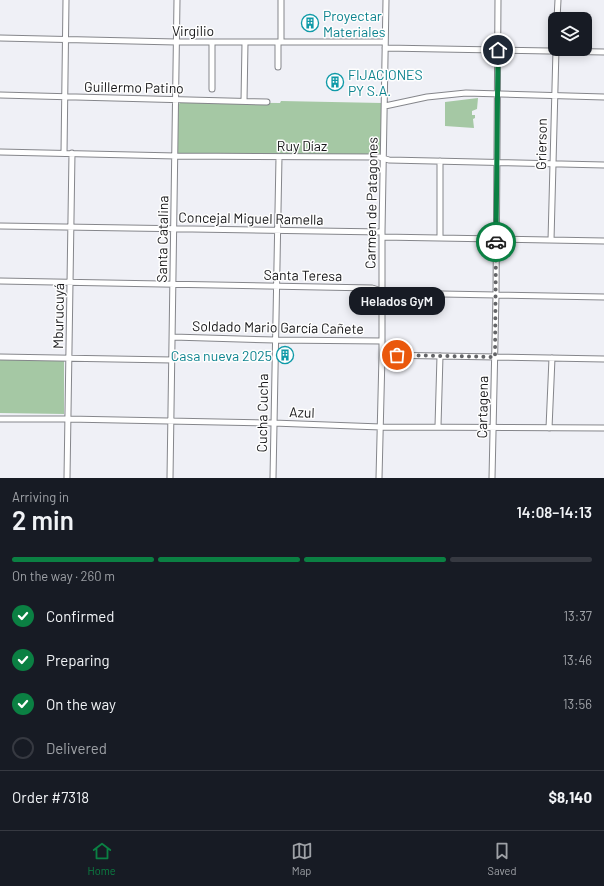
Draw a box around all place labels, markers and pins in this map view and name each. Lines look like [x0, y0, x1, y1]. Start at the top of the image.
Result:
place label: Proyectar Materiales [323, 7, 386, 40]
building icon: Proyectar Materiales [300, 13, 320, 33]
pin [481, 33, 515, 67]
place label: FIJACIONES PY S.A. [348, 66, 423, 99]
building icon: FIJACIONES PY S.A. [325, 72, 345, 92]
callout: Helados GyM [349, 287, 445, 315]
pin [380, 338, 414, 372]
building icon: Casa nueva 2025 [275, 345, 295, 365]
place label: Casa nueva 2025 [171, 347, 272, 364]

